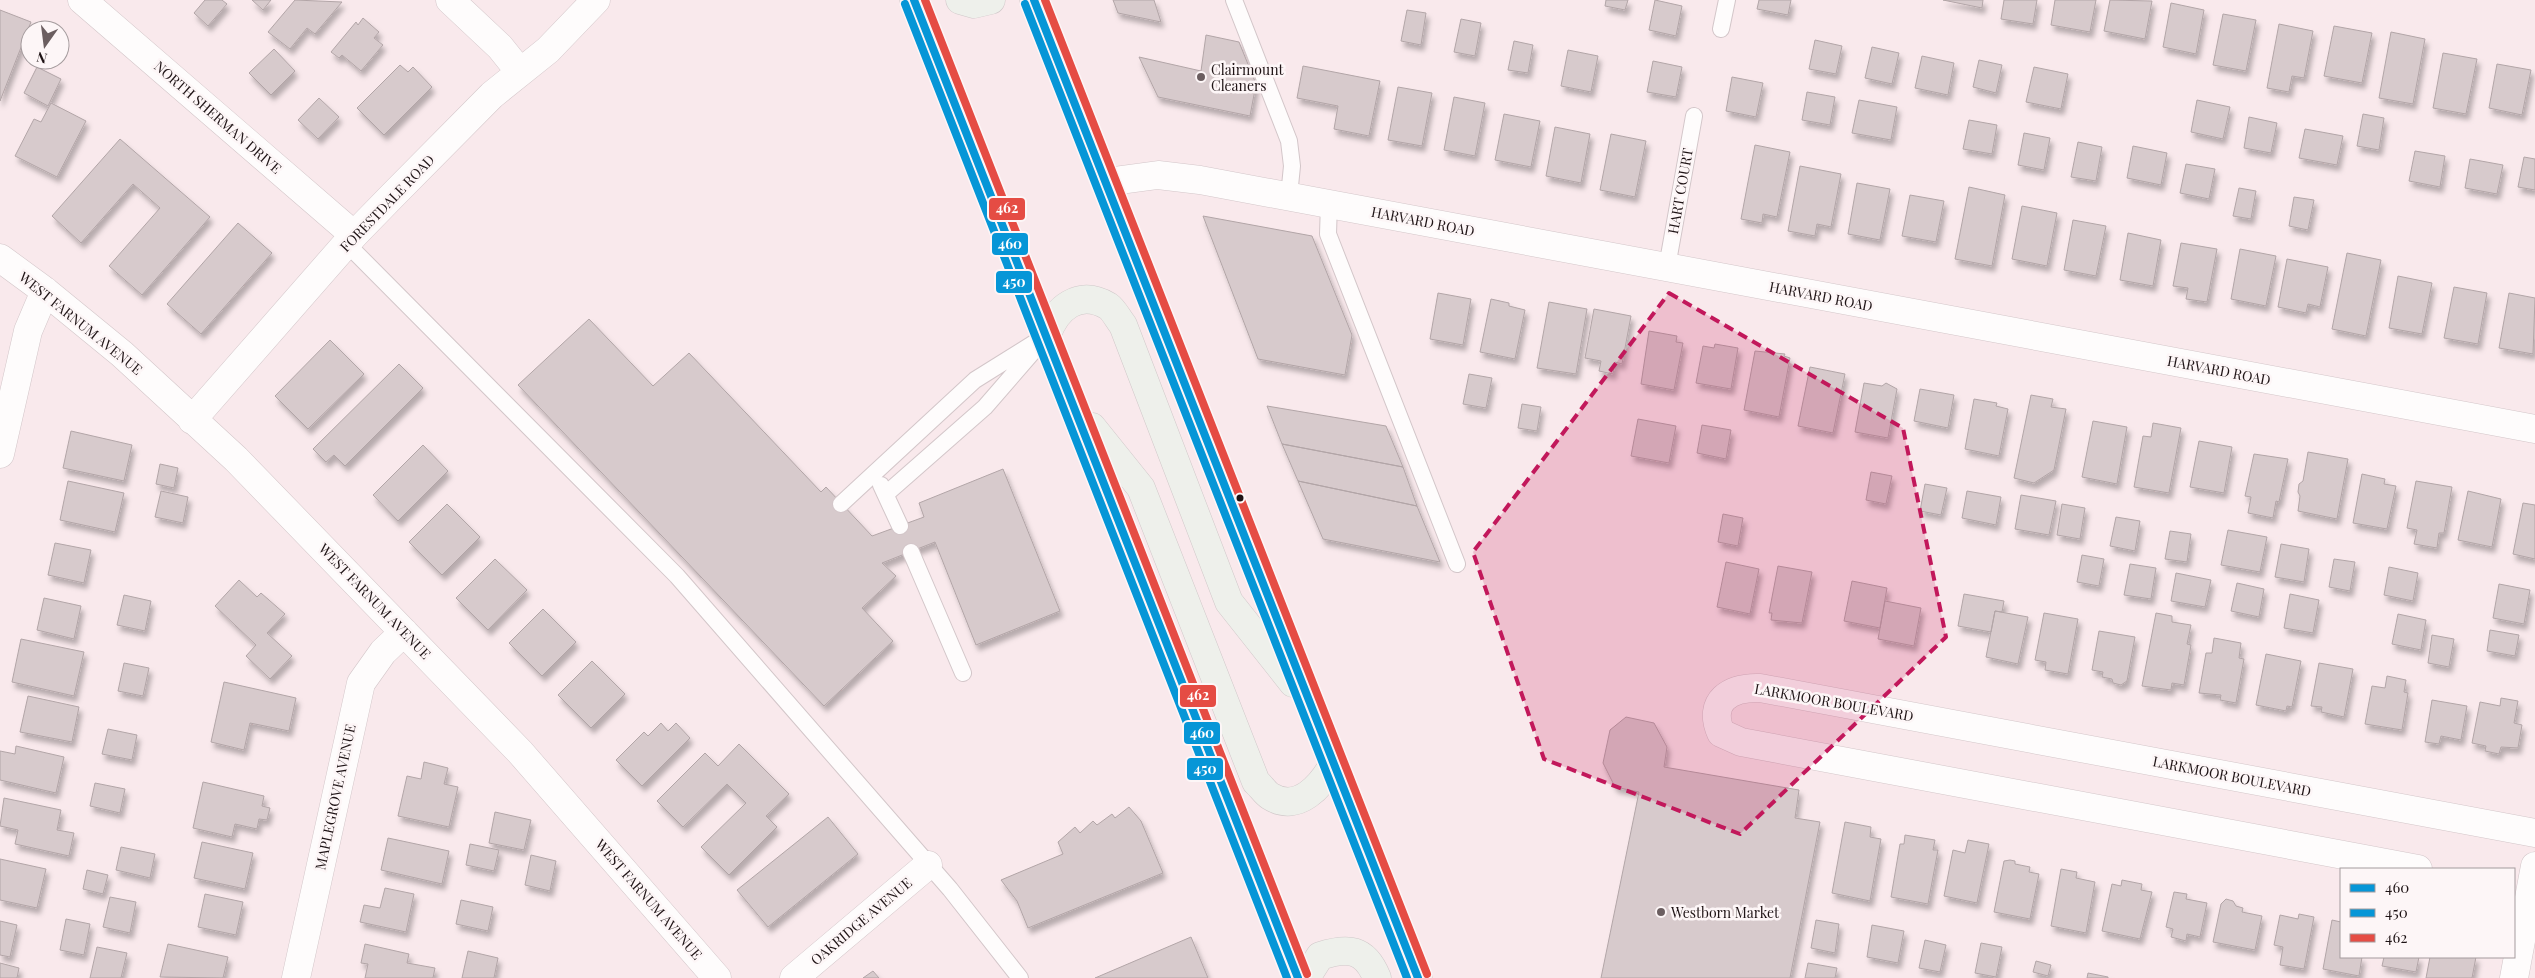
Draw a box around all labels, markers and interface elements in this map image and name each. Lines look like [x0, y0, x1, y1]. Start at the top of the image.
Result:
north arrow [20, 20, 70, 70]
text: N [35, 48, 49, 69]
street label: NORTH SHERMAN DRIVE [150, 56, 286, 178]
place label: Clairmount Cleaners [1211, 60, 1285, 95]
marker: Clairmount Cleaners [1195, 71, 1207, 83]
street label: HART COURT [1663, 146, 1697, 236]
street label: FORESTDALE ROAD [336, 150, 438, 256]
line badge: 462 [988, 197, 1026, 221]
text: 462 [996, 198, 1018, 217]
street label: HARVARD ROAD [1370, 202, 1476, 240]
line badge: 460 [991, 232, 1029, 256]
text: 460 [998, 234, 1022, 253]
street label: WEST FARNUM AVENUE [15, 267, 147, 379]
line badge: 450 [995, 270, 1033, 294]
text: 450 [1003, 272, 1025, 291]
street label: HARVARD ROAD [1768, 277, 1874, 315]
street label: HARVARD ROAD [2166, 351, 2272, 389]
unlabelled marker [1235, 493, 1245, 503]
street label: WEST FARNUM AVENUE [314, 538, 435, 663]
street label: LARKMOOR BOULEVARD [1753, 679, 1915, 725]
line badge: 462 [1179, 684, 1217, 708]
text: 462 [1187, 685, 1209, 704]
line badge: 460 [1183, 721, 1221, 745]
street label: MAPLEGROVE AVENUE [310, 722, 360, 872]
text: 460 [1190, 723, 1214, 742]
street label: LARKMOOR BOULEVARD [2151, 751, 2313, 801]
line badge: 450 [1186, 757, 1224, 781]
text: 450 [1194, 759, 1216, 778]
street label: WEST FARNUM AVENUE [591, 834, 707, 963]
legend [2340, 868, 2515, 958]
street label: OAKRIDGE AVENUE [806, 873, 916, 969]
text: 460 [2385, 877, 2409, 897]
text: 450 [2385, 902, 2408, 922]
place label: Westborn Market [1670, 903, 1780, 922]
marker: Westborn Market [1655, 906, 1667, 918]
text: 462 [2385, 927, 2407, 947]

